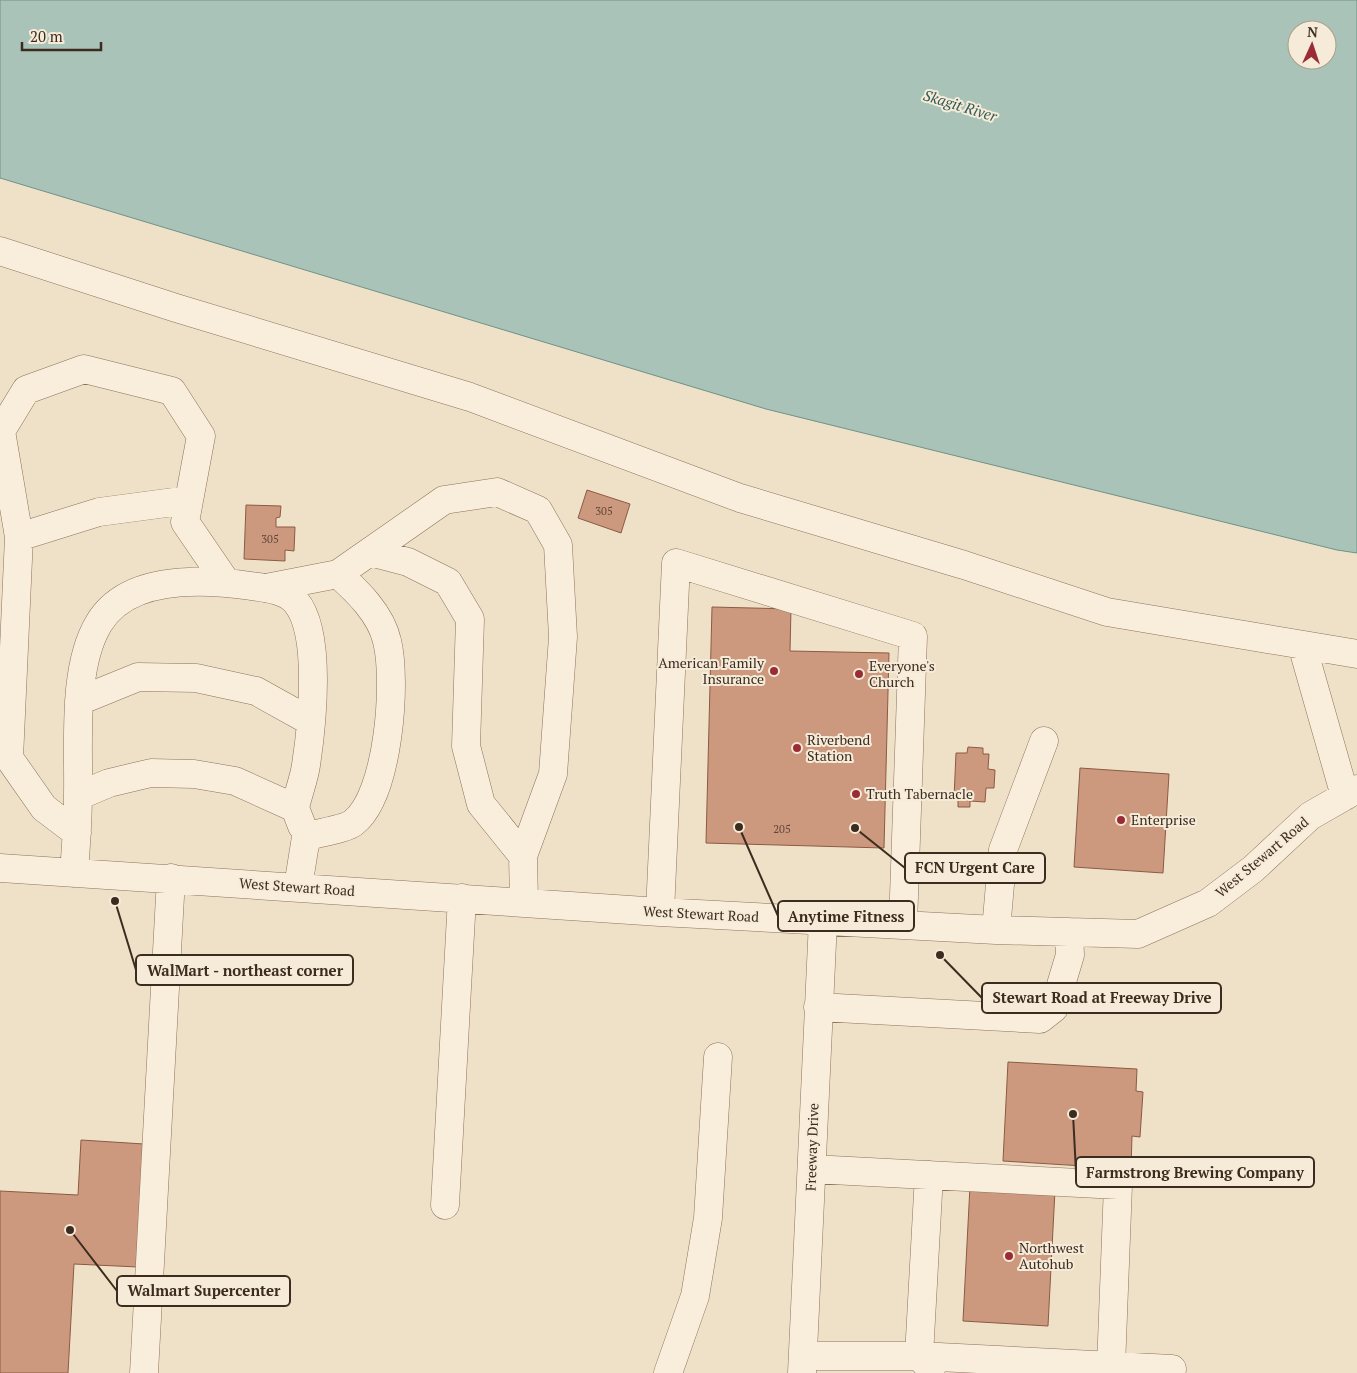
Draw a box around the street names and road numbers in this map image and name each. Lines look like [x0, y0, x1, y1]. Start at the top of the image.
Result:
street label: West Stewart Road [1211, 812, 1312, 901]
street label: West Stewart Road [238, 873, 356, 900]
street label: West Stewart Road [643, 901, 760, 926]
street label: Freeway Drive [800, 1103, 823, 1191]

